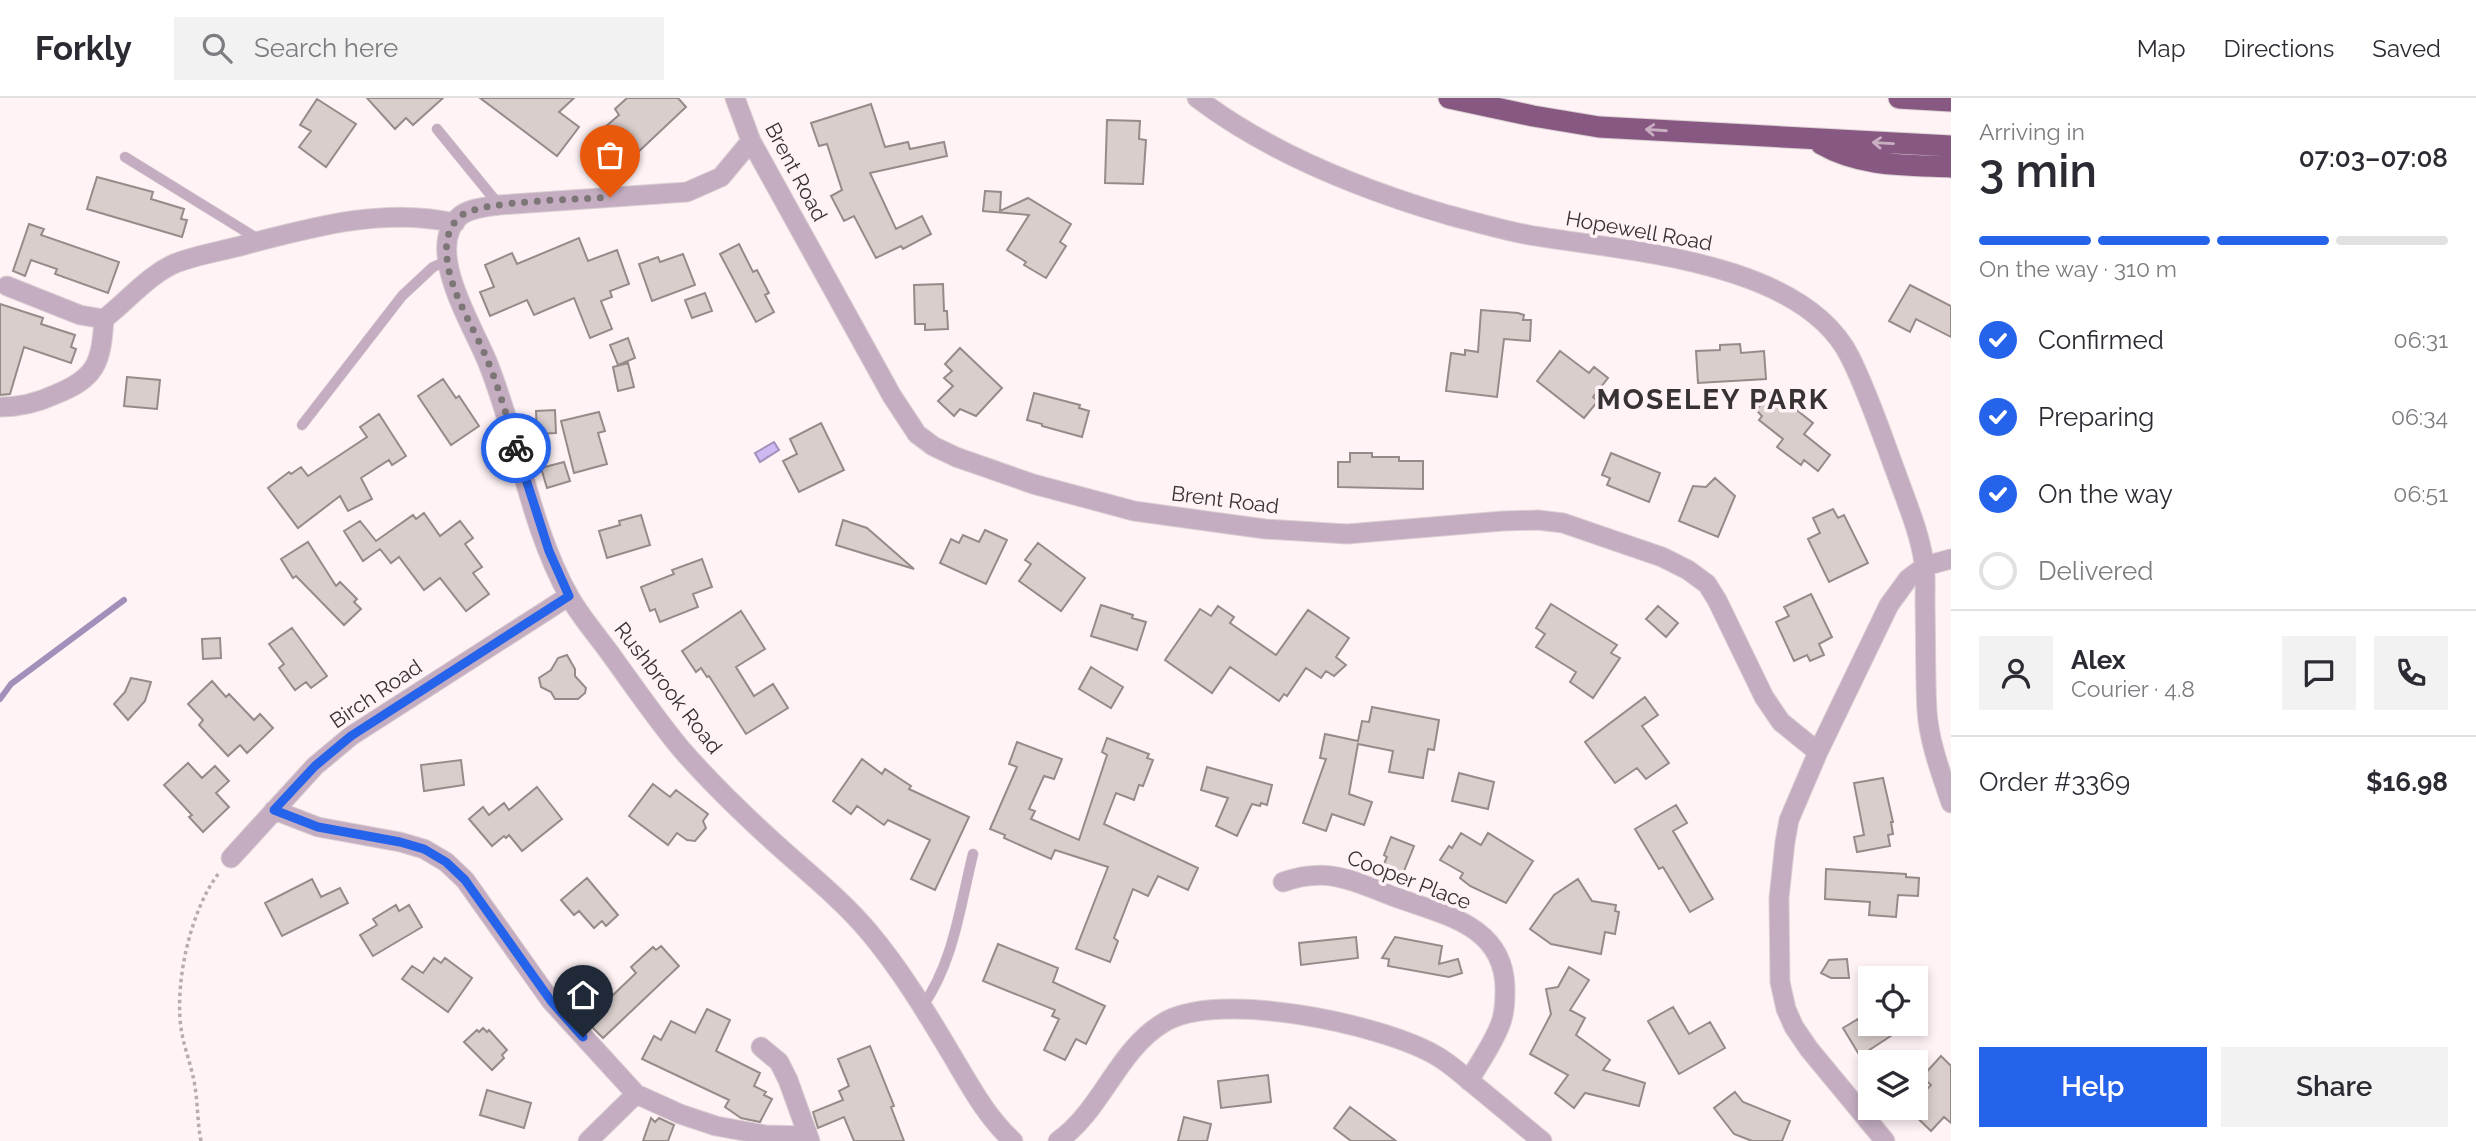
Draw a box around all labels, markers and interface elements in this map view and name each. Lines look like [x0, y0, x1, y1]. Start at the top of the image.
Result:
search box [174, 17, 664, 80]
text: Forkly [35, 29, 132, 68]
icon: search [198, 29, 236, 67]
text: Search here [254, 33, 398, 63]
text: Map [2137, 34, 2186, 63]
text: Directions [2224, 34, 2334, 63]
text: Saved [2372, 34, 2441, 63]
street label: Brent Road [760, 118, 833, 225]
text: Arriving in [1979, 118, 2085, 145]
one-way arrow [1644, 124, 1667, 137]
pin [580, 125, 640, 197]
icon: bag [591, 136, 629, 174]
one-way arrow [1872, 136, 1895, 149]
text: 07:03–07:08 [2299, 143, 2448, 173]
text: 3 min [1979, 144, 2097, 198]
street label: Hopewell Road [1564, 205, 1714, 256]
text: On the way · 310 m [1979, 255, 2177, 282]
icon: check [1979, 321, 2017, 359]
text: Confirmed [2038, 325, 2164, 355]
text: 06:31 [2394, 326, 2448, 353]
district label: MOSELEY PARK [1597, 383, 1829, 416]
icon: check [1979, 398, 2017, 436]
text: Preparing [2038, 402, 2154, 432]
text: 06:34 [2391, 403, 2448, 430]
courier [481, 413, 551, 483]
icon: bike [497, 429, 535, 467]
icon: check [1979, 475, 2017, 513]
text: On the way [2038, 479, 2173, 509]
text: 06:51 [2393, 480, 2448, 507]
street label: Brent Road [1170, 481, 1280, 519]
text: Delivered [2038, 556, 2153, 586]
street label: Rushbrook Road [609, 617, 728, 759]
button: person [1979, 636, 2053, 710]
button: chat [2282, 636, 2356, 710]
button: phone [2374, 636, 2448, 710]
text: Alex [2071, 645, 2126, 675]
street label: Birch Road [325, 654, 426, 733]
text: Courier · 4.8 [2071, 675, 2195, 702]
text: Order #3369 [1979, 767, 2130, 797]
text: $16.98 [2366, 767, 2448, 797]
street label: Cooper Place [1344, 844, 1475, 915]
pin [553, 965, 613, 1037]
map controls [1858, 966, 1928, 1120]
button: locate [1858, 966, 1928, 1036]
icon: home [564, 976, 602, 1014]
button: Help [1979, 1047, 2207, 1127]
button: Share [2221, 1047, 2448, 1127]
button: layers [1858, 1050, 1928, 1120]

